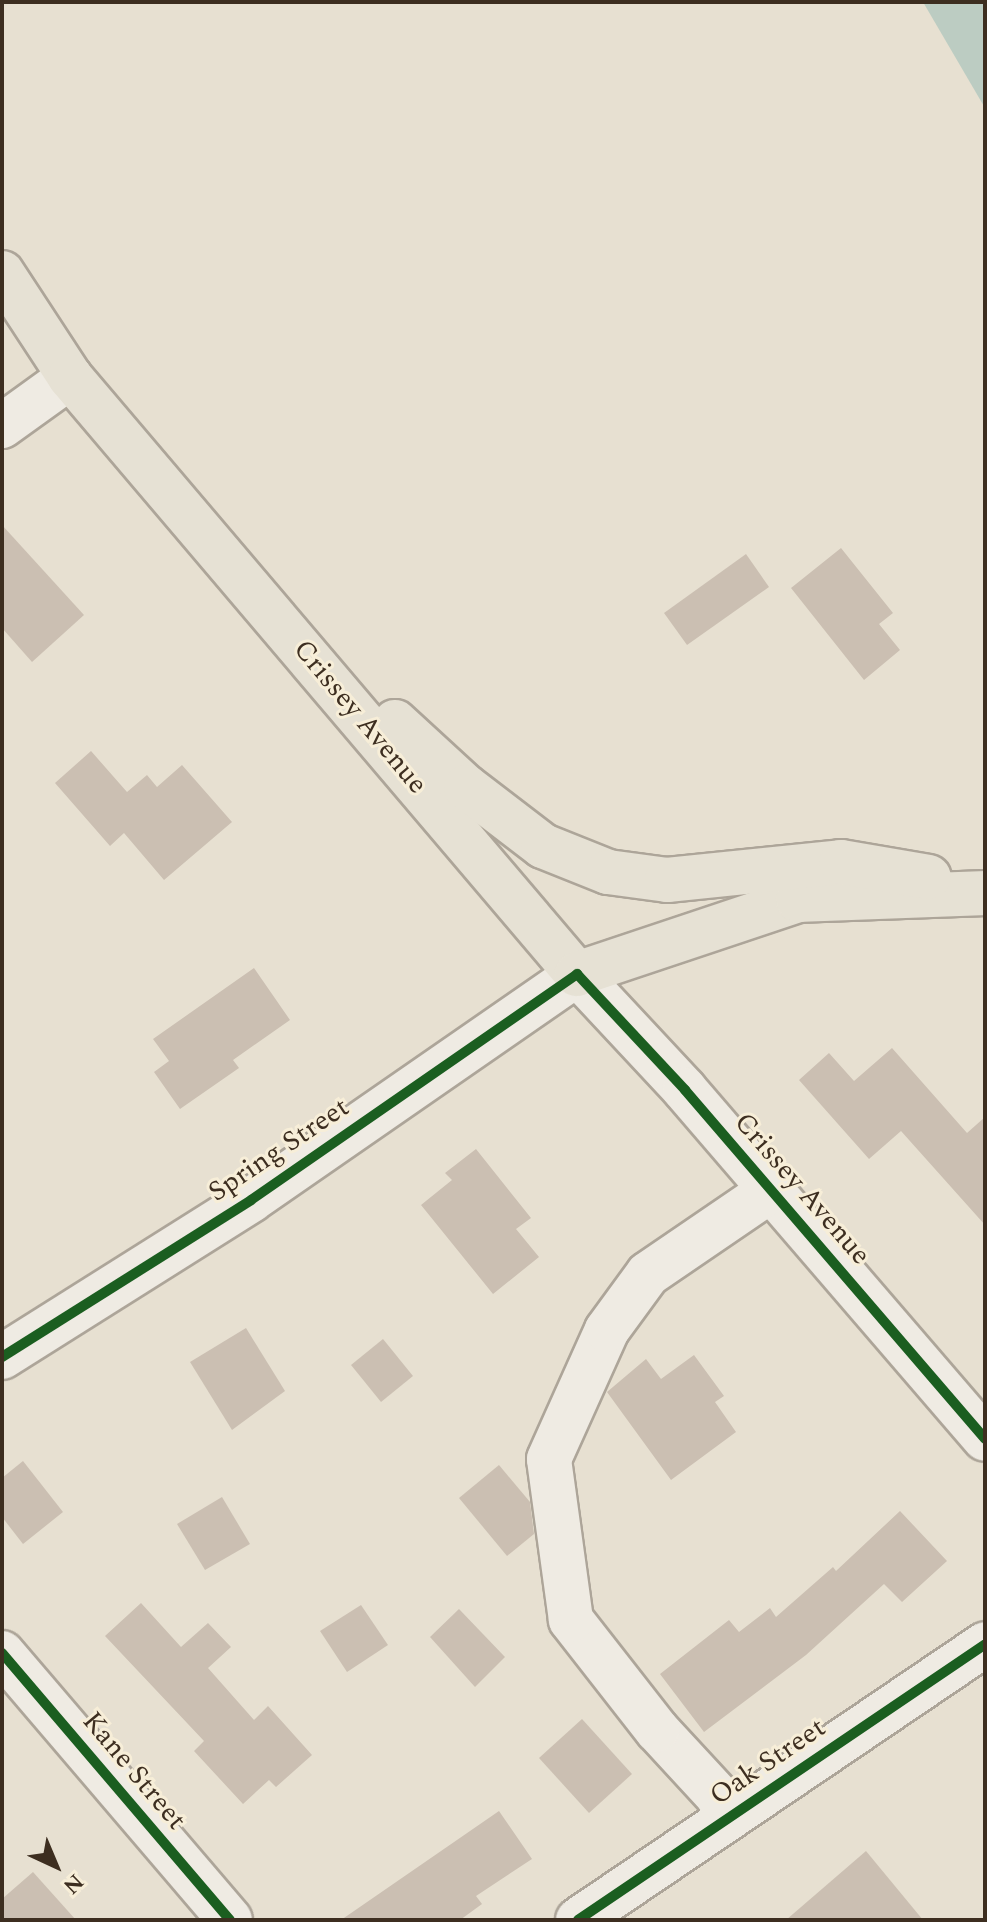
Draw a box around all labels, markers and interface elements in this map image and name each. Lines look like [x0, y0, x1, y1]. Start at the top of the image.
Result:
street label: Crissey Avenue [286, 633, 434, 801]
street label: Spring Street [202, 1091, 356, 1209]
street label: Crissey Avenue [727, 1106, 877, 1272]
street label: Kane Street [75, 1705, 193, 1837]
street label: Oak Street [704, 1711, 832, 1813]
north arrow [16, 1826, 96, 1906]
text: N [55, 1866, 91, 1902]

